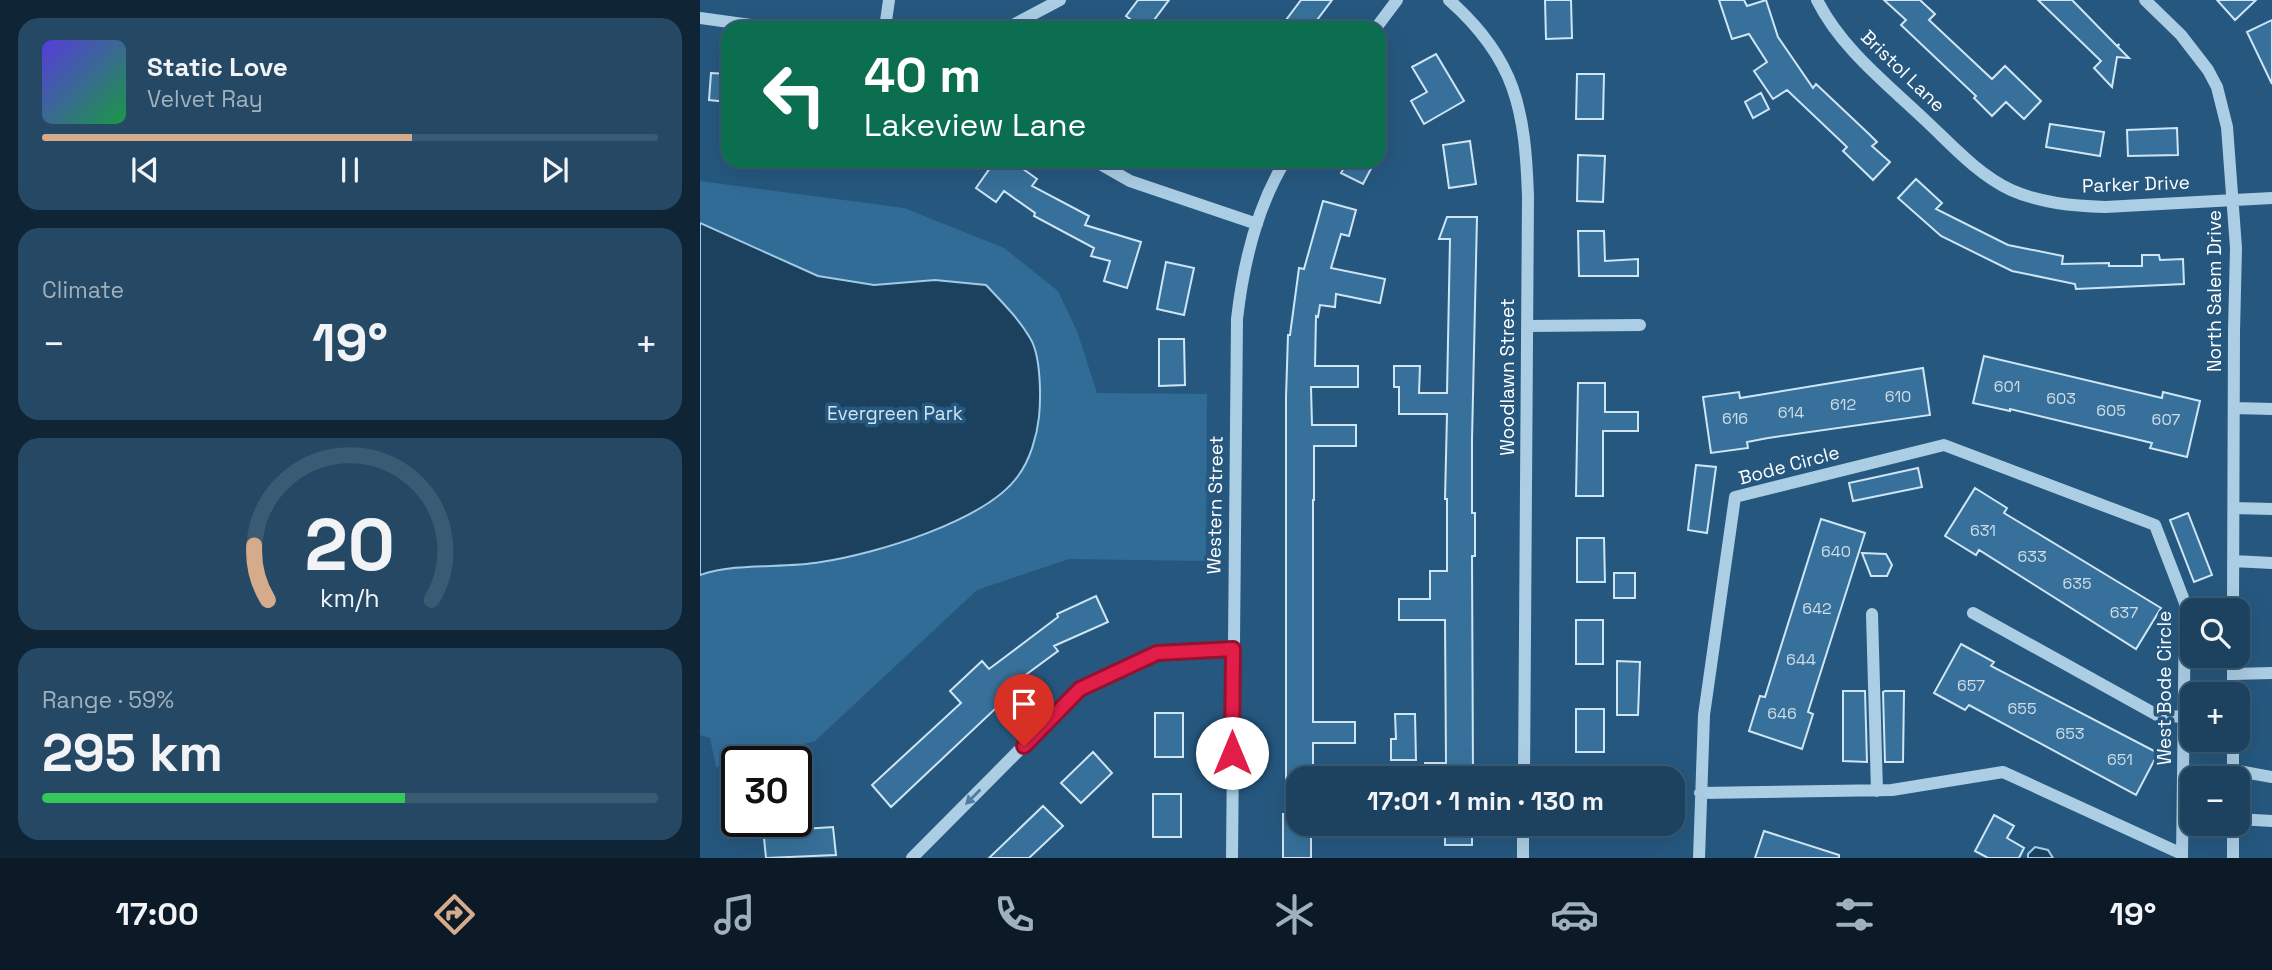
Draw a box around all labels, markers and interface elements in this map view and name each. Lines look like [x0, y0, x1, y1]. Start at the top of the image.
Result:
street label: Bristol Lane [1855, 24, 1951, 118]
text: 40 m [864, 44, 981, 106]
icon: left [749, 49, 840, 140]
text: Static Love [147, 50, 288, 84]
text: Velvet Ray [147, 84, 263, 114]
text: Lakeview Lane [864, 105, 1087, 145]
icon: previous [126, 151, 164, 189]
icon: pause [331, 151, 369, 189]
icon: next [536, 151, 574, 189]
street label: Parker Drive [2082, 170, 2190, 198]
street label: North Salem Drive [2202, 210, 2227, 372]
text: Climate [42, 275, 124, 305]
street label: Woodlawn Street [1495, 298, 1520, 456]
text: 19° [312, 310, 388, 376]
text: − [42, 320, 66, 368]
text: + [634, 320, 658, 368]
house number: 601 [1994, 376, 2020, 397]
house number: 610 [1885, 386, 1911, 407]
house number: 603 [2046, 388, 2076, 409]
house number: 612 [1830, 394, 1856, 415]
house number: 605 [2096, 400, 2126, 421]
park label: Evergreen Park [827, 401, 963, 426]
house number: 614 [1778, 402, 1804, 423]
house number: 616 [1722, 408, 1748, 429]
house number: 607 [2152, 409, 2180, 430]
street label: Western Street [1201, 435, 1229, 575]
street label: Bode Circle [1736, 440, 1842, 490]
text: 20 [305, 498, 395, 591]
house number: 631 [1970, 520, 1996, 541]
house number: 640 [1821, 541, 1851, 562]
house number: 633 [2017, 546, 2047, 567]
house number: 635 [2062, 573, 2092, 594]
text: km/h [320, 582, 380, 614]
house number: 642 [1802, 598, 1832, 619]
map controls [2180, 598, 2250, 836]
button: search [2180, 598, 2250, 668]
house number: 637 [2110, 602, 2138, 623]
street label: West Bode Circle [2152, 611, 2177, 765]
house number: 644 [1786, 649, 1816, 670]
pin [994, 674, 1054, 746]
house number: 657 [1957, 675, 1985, 696]
button: + [2180, 682, 2250, 752]
text: Range · 59% [42, 685, 174, 715]
icon: arrive [1005, 685, 1043, 723]
house number: 655 [2008, 698, 2036, 719]
house number: 646 [1767, 703, 1797, 724]
position arrow [1195, 716, 1269, 790]
text: 295 km [42, 720, 223, 786]
house number: 653 [2055, 723, 2085, 744]
speed limit sign: 30 [721, 746, 812, 837]
house number: 651 [2107, 749, 2133, 770]
button: − [2180, 766, 2250, 836]
text: 17:01 · 1 min · 130 m [1367, 784, 1604, 818]
one-way arrow [964, 789, 981, 806]
icon: directions [430, 890, 479, 939]
icon: music [710, 890, 759, 939]
icon: phone [990, 890, 1039, 939]
icon: climate [1270, 890, 1319, 939]
icon: car [1550, 890, 1599, 939]
icon: filters [1830, 890, 1879, 939]
text: 17:00 [115, 894, 199, 934]
text: 19° [2110, 894, 2156, 934]

